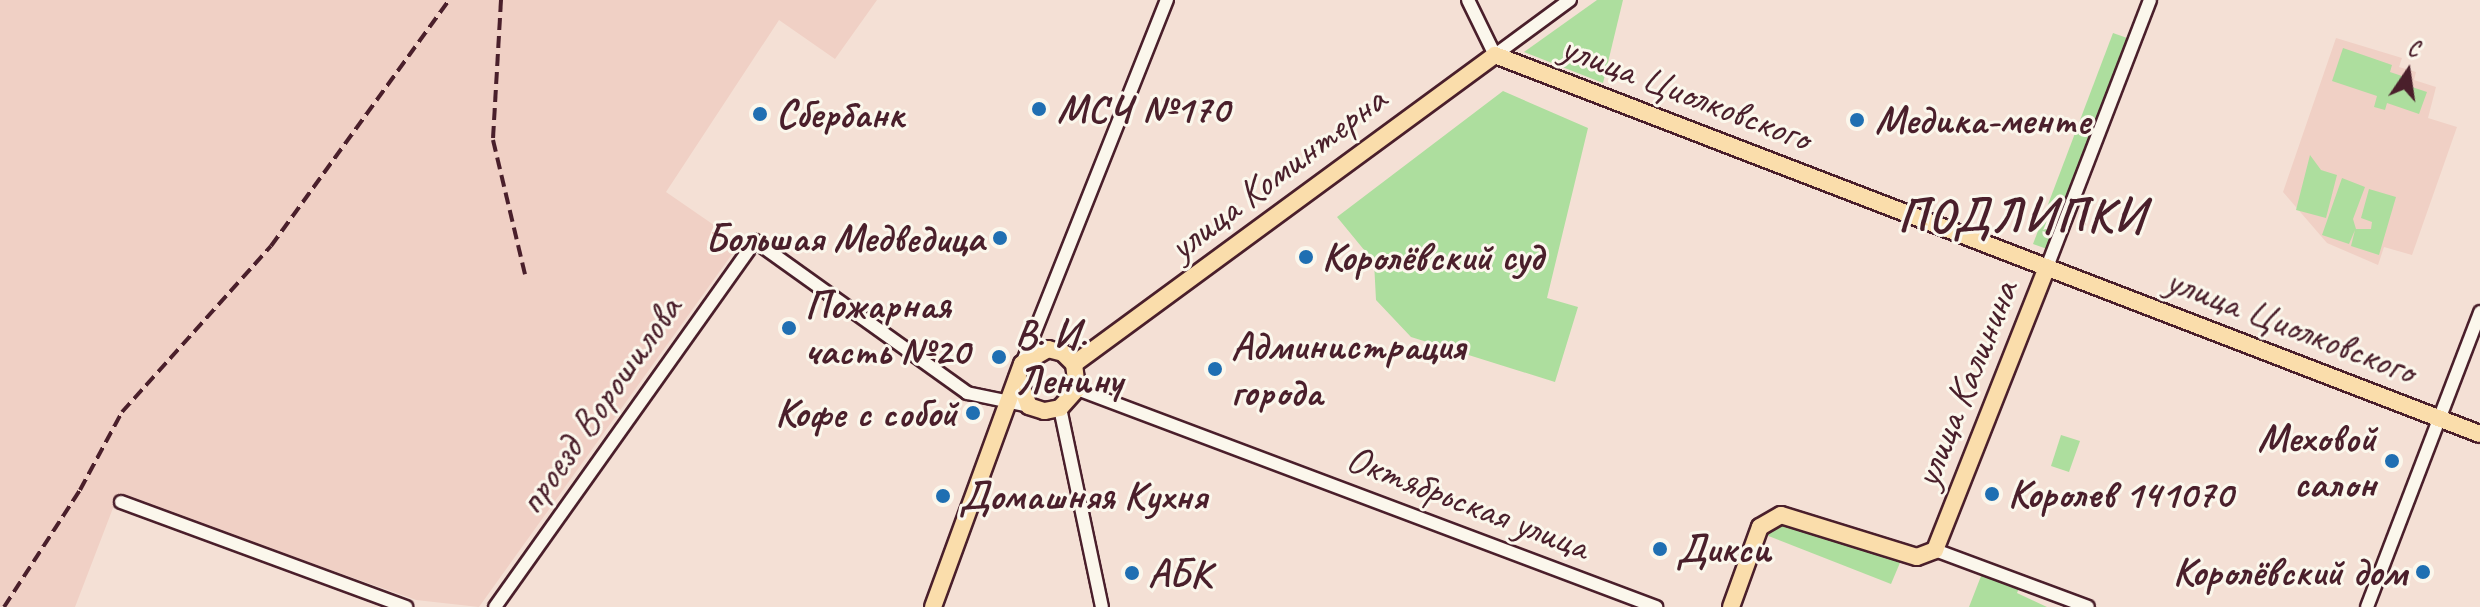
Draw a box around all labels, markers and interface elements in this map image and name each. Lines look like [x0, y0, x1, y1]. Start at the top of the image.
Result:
street label: улица Циолковского [1555, 22, 1817, 162]
north arrow [2368, 32, 2448, 112]
text: С [2405, 34, 2422, 63]
street label: улица Коминтерна [1160, 76, 1394, 270]
place label: МСЧ №170 [1057, 85, 1229, 133]
place label: Сбербанк [776, 90, 904, 138]
place label: Медика-менте [1875, 96, 2090, 144]
marker: МСЧ №170 [1028, 98, 1050, 120]
marker: Сбербанк [751, 105, 769, 123]
marker: Медика-менте [1846, 109, 1868, 131]
district label: ПОДЛИПКИ [1893, 187, 2151, 245]
place label: Большая Медведица [705, 214, 984, 262]
marker: Большая Медведица [991, 229, 1009, 247]
place label: Королёвский суд [1322, 233, 1543, 281]
marker: Королёвский суд [1297, 248, 1315, 266]
street label: улица Циолковского [2160, 255, 2422, 395]
street label: улица Калинина [1902, 273, 2028, 495]
place label: Пожарная часть №20 [805, 281, 969, 375]
street label: проезд Ворошилова [508, 289, 690, 521]
place label: В. И. Ленину [1015, 310, 1122, 404]
marker: Пожарная часть №20 [780, 319, 798, 337]
place label: Администрация города [1231, 322, 1465, 416]
marker: В. И. Ленину [990, 348, 1008, 366]
marker: Администрация города [1206, 360, 1224, 378]
place label: Кофе с собой [779, 389, 957, 437]
marker: Кофе с собой [964, 404, 982, 422]
place label: Меховой салон [2258, 414, 2376, 508]
street label: Октябрьская улица [1339, 434, 1597, 570]
marker: Меховой салон [2383, 452, 2401, 470]
place label: Королев 141070 [2008, 470, 2232, 518]
place label: Домашняя Кухня [959, 472, 1203, 520]
marker: Королев 141070 [1983, 485, 2001, 503]
marker: Домашняя Кухня [934, 487, 952, 505]
place label: Дикси [1676, 525, 1771, 573]
marker: Дикси [1651, 540, 1669, 558]
place label: Королёвский дом [2173, 548, 2407, 596]
place label: АБК [1148, 549, 1211, 597]
marker: Королёвский дом [2414, 563, 2432, 581]
marker: АБК [1123, 564, 1141, 582]

